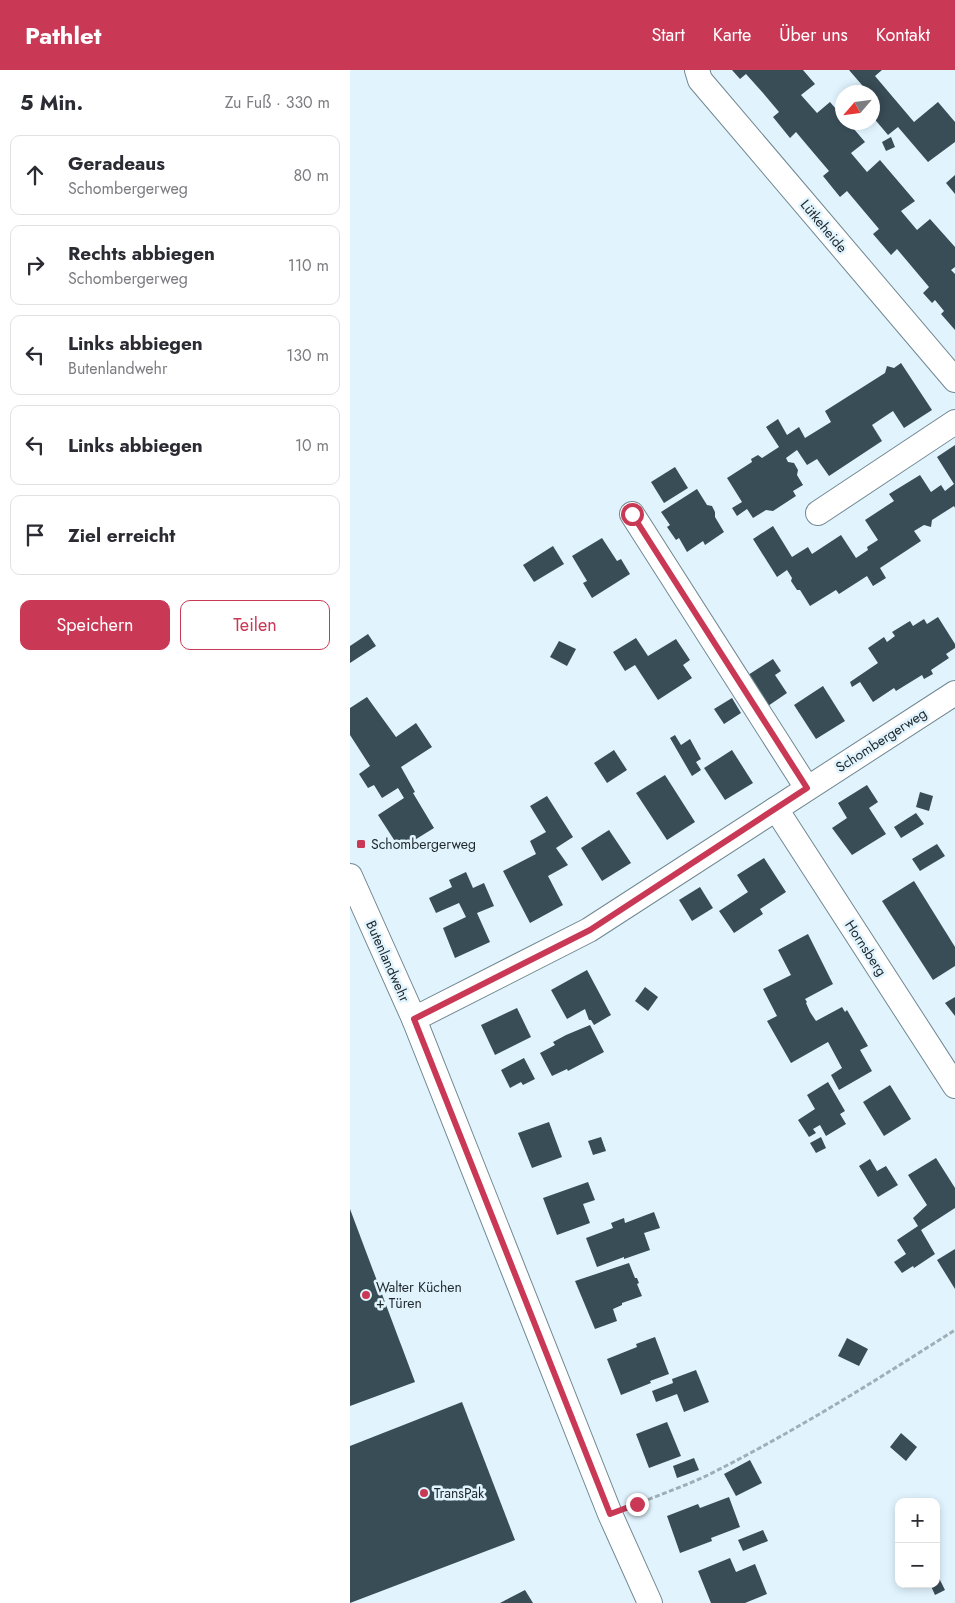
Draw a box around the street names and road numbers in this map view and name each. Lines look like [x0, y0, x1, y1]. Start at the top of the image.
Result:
street label: Lütkeheide [796, 195, 852, 257]
street label: Schombergerweg [832, 703, 930, 777]
street label: Hornsberg [840, 916, 892, 980]
street label: Butenlandwehr [361, 917, 415, 1005]

